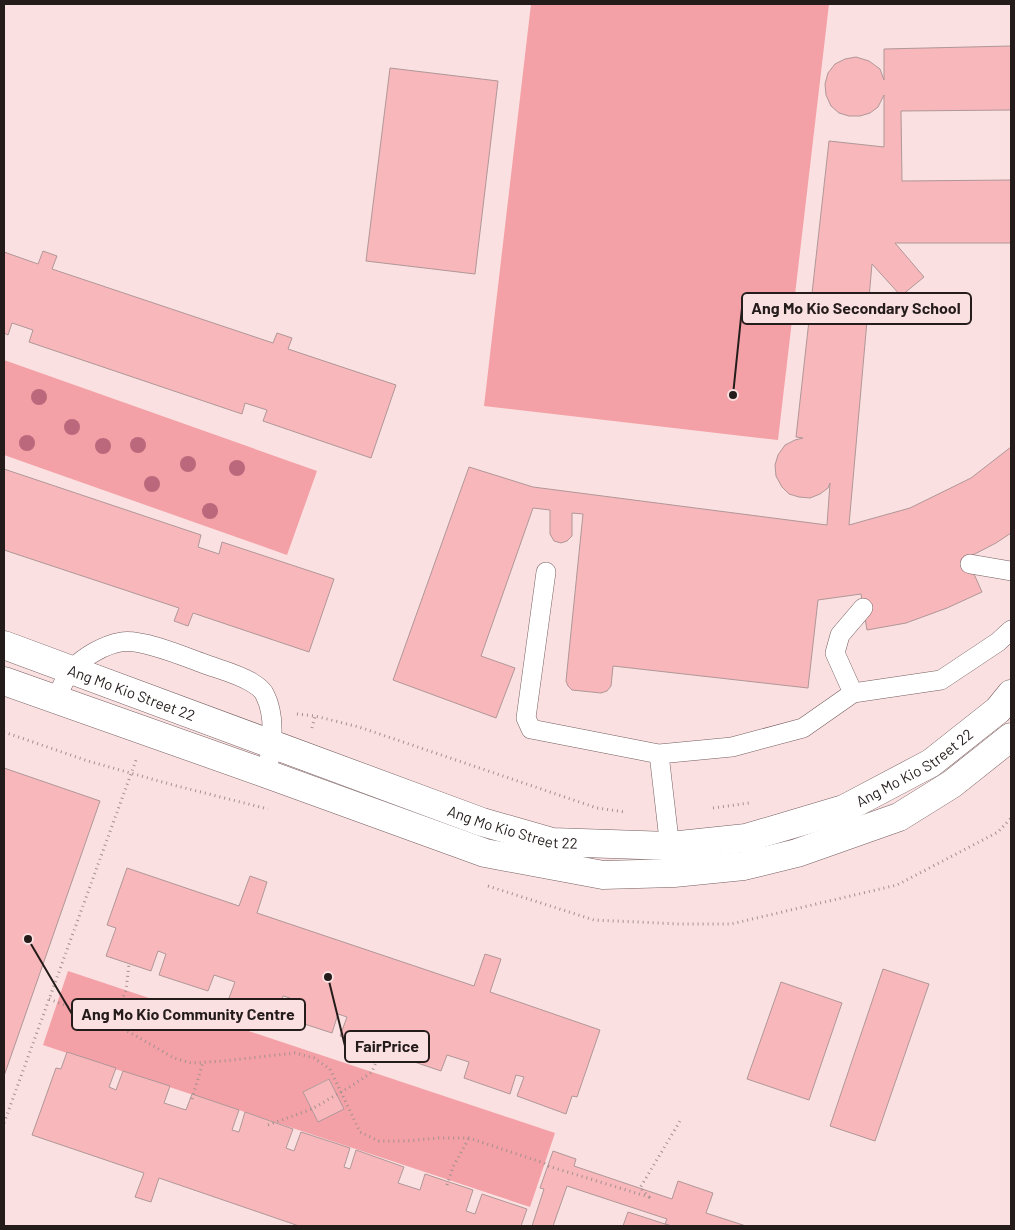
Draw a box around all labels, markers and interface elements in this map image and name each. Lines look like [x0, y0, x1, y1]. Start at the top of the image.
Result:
callout: Ang Mo Kio Secondary School [742, 293, 971, 324]
text: Ang Mo Kio Secondary School [751, 298, 961, 317]
street label: Ang Mo Kio Street 22 [65, 660, 198, 724]
street label: Ang Mo Kio Street 22 [853, 725, 976, 810]
street label: Ang Mo Kio Street 22 [445, 801, 578, 852]
callout: Ang Mo Kio Community Centre [72, 999, 305, 1030]
text: Ang Mo Kio Community Centre [81, 1004, 295, 1023]
callout: FairPrice [345, 1031, 429, 1062]
text: FairPrice [355, 1036, 419, 1055]

